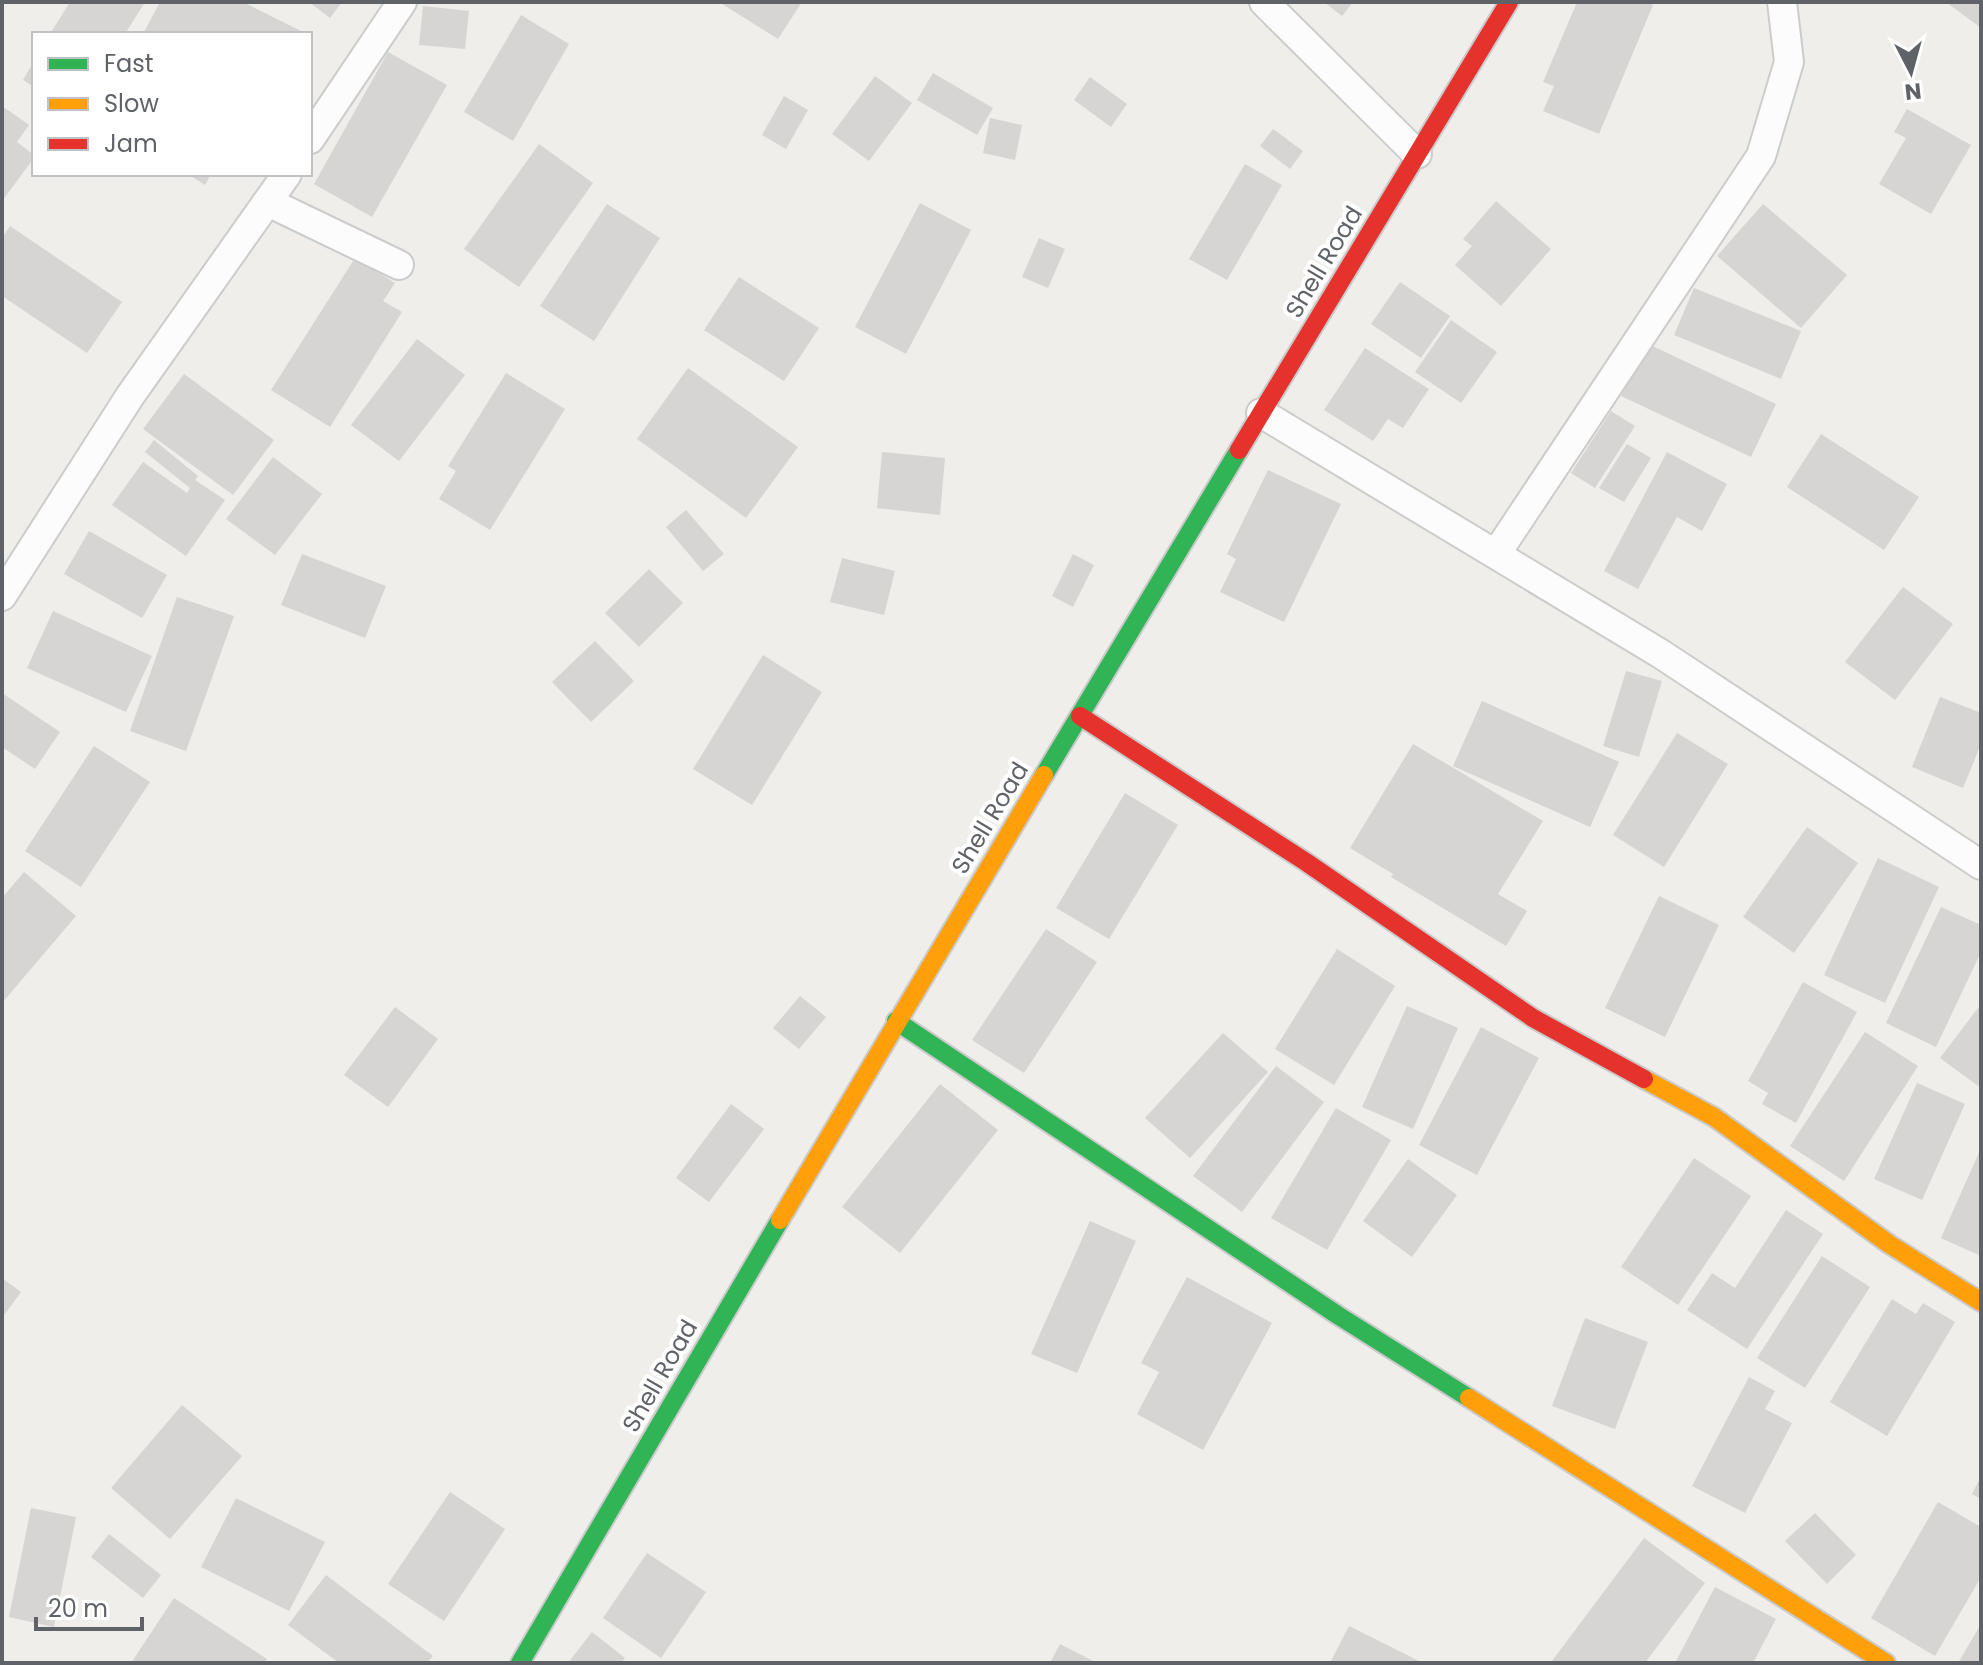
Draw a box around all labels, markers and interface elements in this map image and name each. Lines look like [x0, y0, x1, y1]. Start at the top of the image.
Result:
legend [32, 32, 312, 176]
north arrow [1871, 32, 1951, 112]
text: Fast [104, 47, 154, 80]
text: N [1903, 75, 1923, 108]
text: Slow [104, 87, 159, 120]
text: Jam [104, 127, 158, 160]
street label: Shell Road [1277, 200, 1370, 324]
street label: Shell Road [943, 756, 1036, 880]
street label: Shell Road [614, 1313, 705, 1438]
scale bar [36, 1581, 142, 1631]
text: 20 m [48, 1592, 108, 1625]

